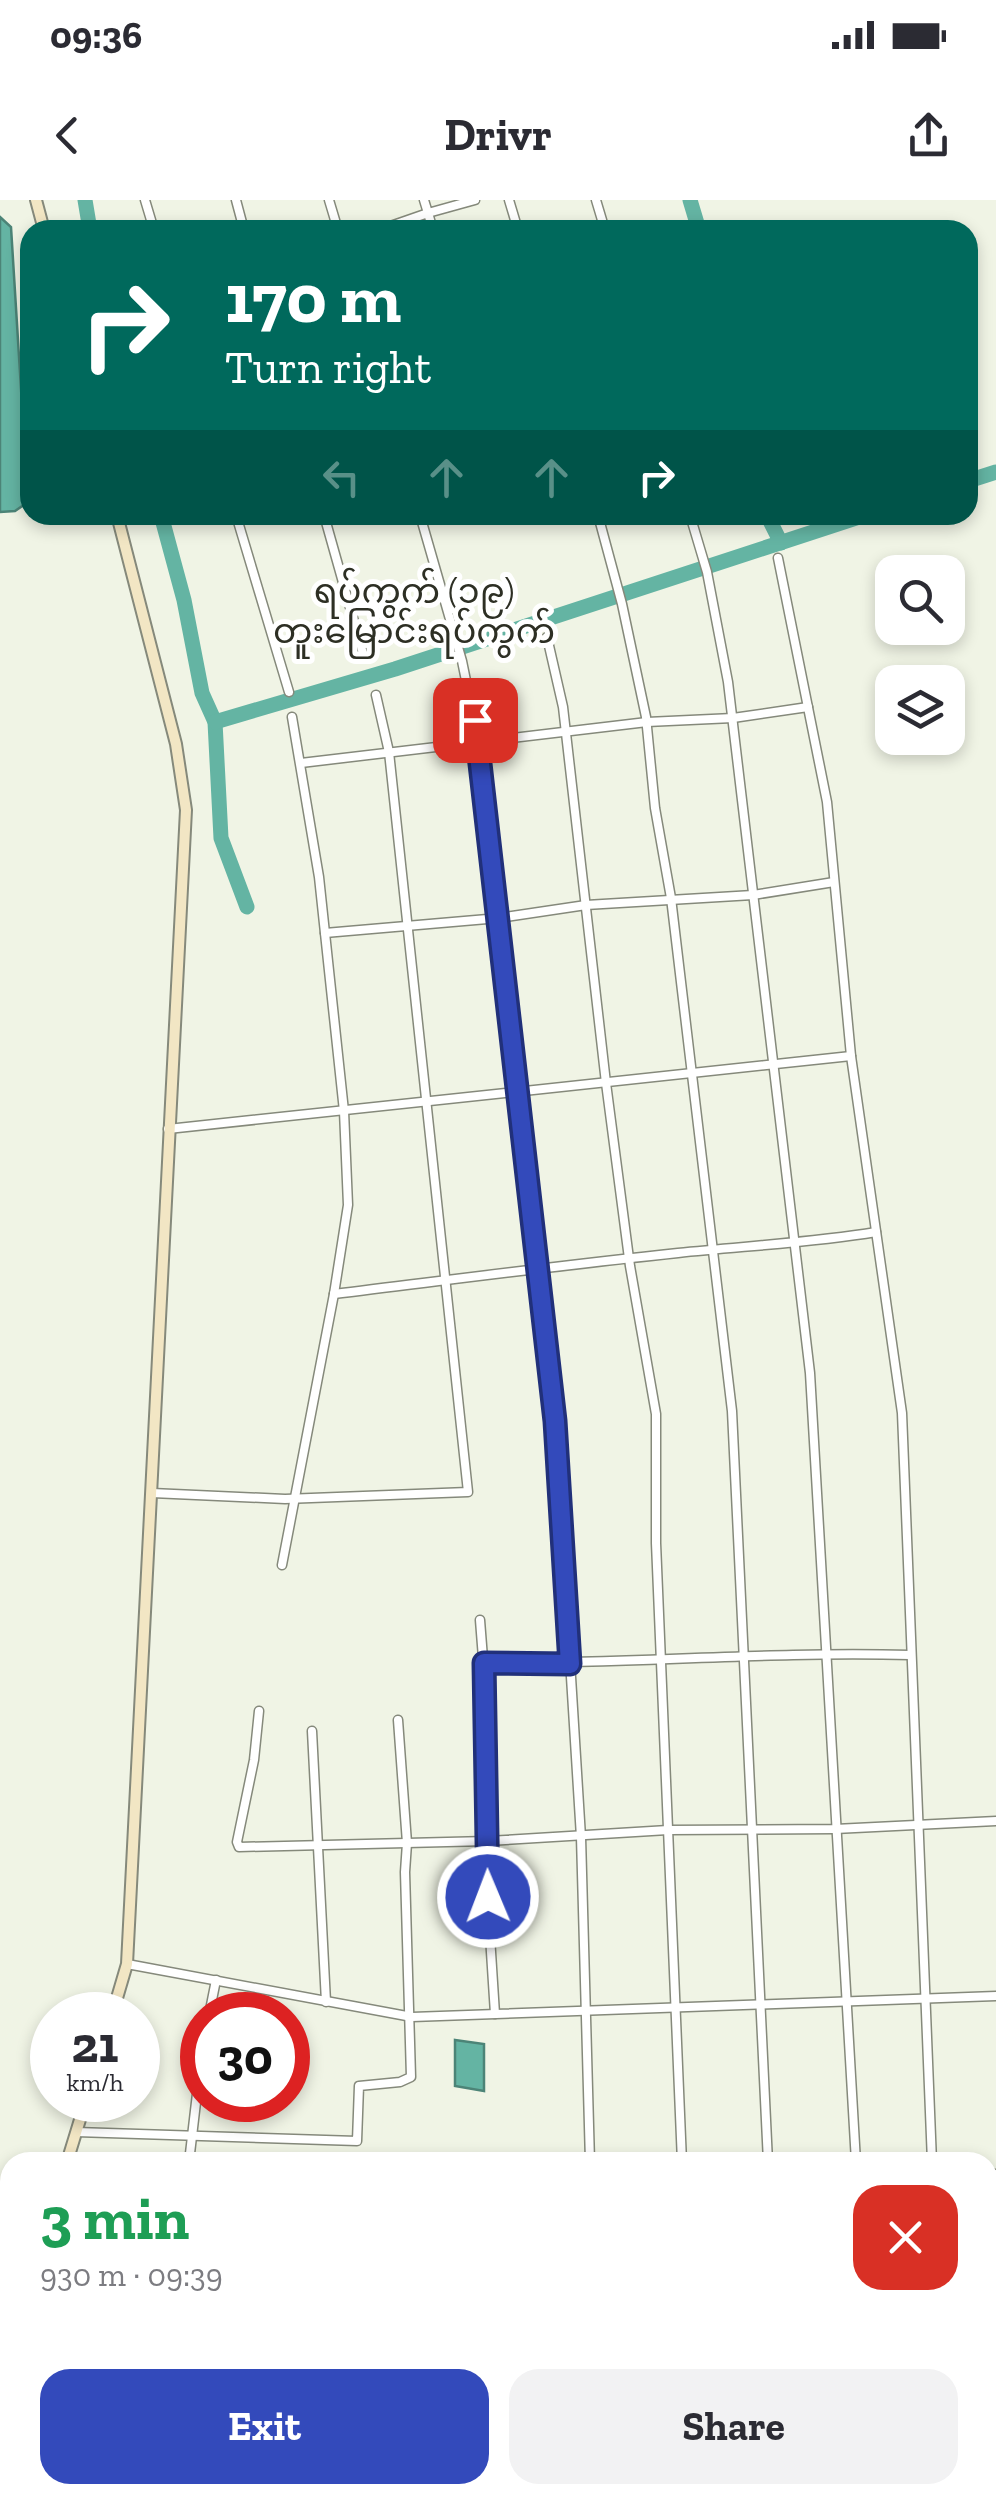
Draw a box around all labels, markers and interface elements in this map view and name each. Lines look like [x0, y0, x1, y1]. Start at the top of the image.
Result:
text: 09:36 [50, 12, 142, 58]
icon: back [40, 108, 95, 163]
text: Drivr [444, 108, 552, 162]
icon: share [901, 108, 956, 163]
text: 170 m [225, 256, 401, 340]
icon: right [60, 260, 190, 390]
text: Turn right [225, 341, 431, 395]
icon: left [314, 450, 369, 505]
icon: ahead [419, 450, 474, 505]
icon: ahead [524, 450, 579, 505]
icon: right [629, 450, 684, 505]
map controls [875, 555, 965, 755]
button: search [875, 555, 965, 645]
district label: ရပ်ကွက် (၁၉) တူးမြောင်းရပ်ကွက် [273, 567, 555, 659]
button: layers [875, 665, 965, 755]
pin [433, 678, 518, 763]
icon: arrive [448, 693, 503, 748]
position arrow [436, 1845, 540, 1949]
speed limit sign: 30 [180, 1992, 310, 2122]
text: 21 [71, 2015, 119, 2075]
text: km/h [66, 2067, 124, 2097]
text: 3 min [40, 2182, 189, 2254]
button: close [853, 2185, 958, 2290]
text: 930 m · 09:39 [40, 2256, 223, 2294]
button: Exit [40, 2369, 489, 2484]
button: Share [509, 2369, 958, 2484]

